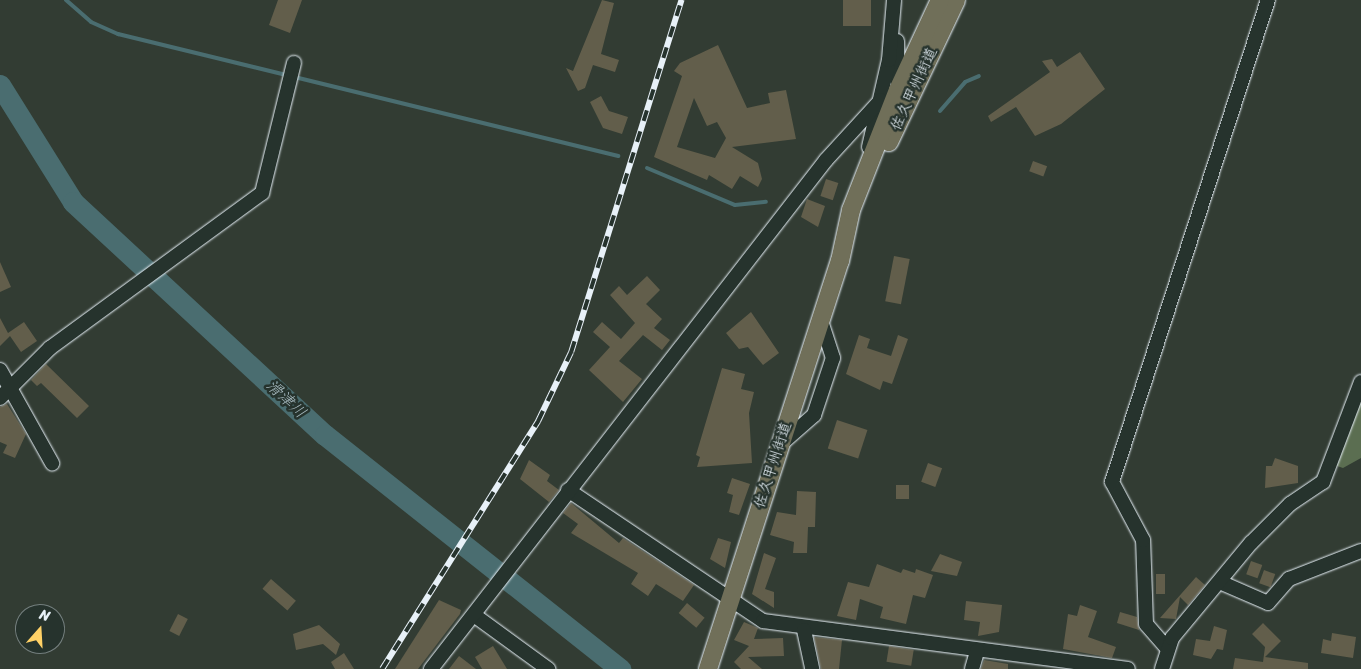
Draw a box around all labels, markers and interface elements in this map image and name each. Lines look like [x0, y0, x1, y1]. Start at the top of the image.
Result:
street label: 佐久甲州街道 [887, 44, 941, 134]
water label: 滑津川 [262, 376, 310, 422]
street label: 佐久甲州街道 [751, 419, 795, 511]
text: N [36, 602, 53, 629]
north arrow [15, 604, 65, 654]

